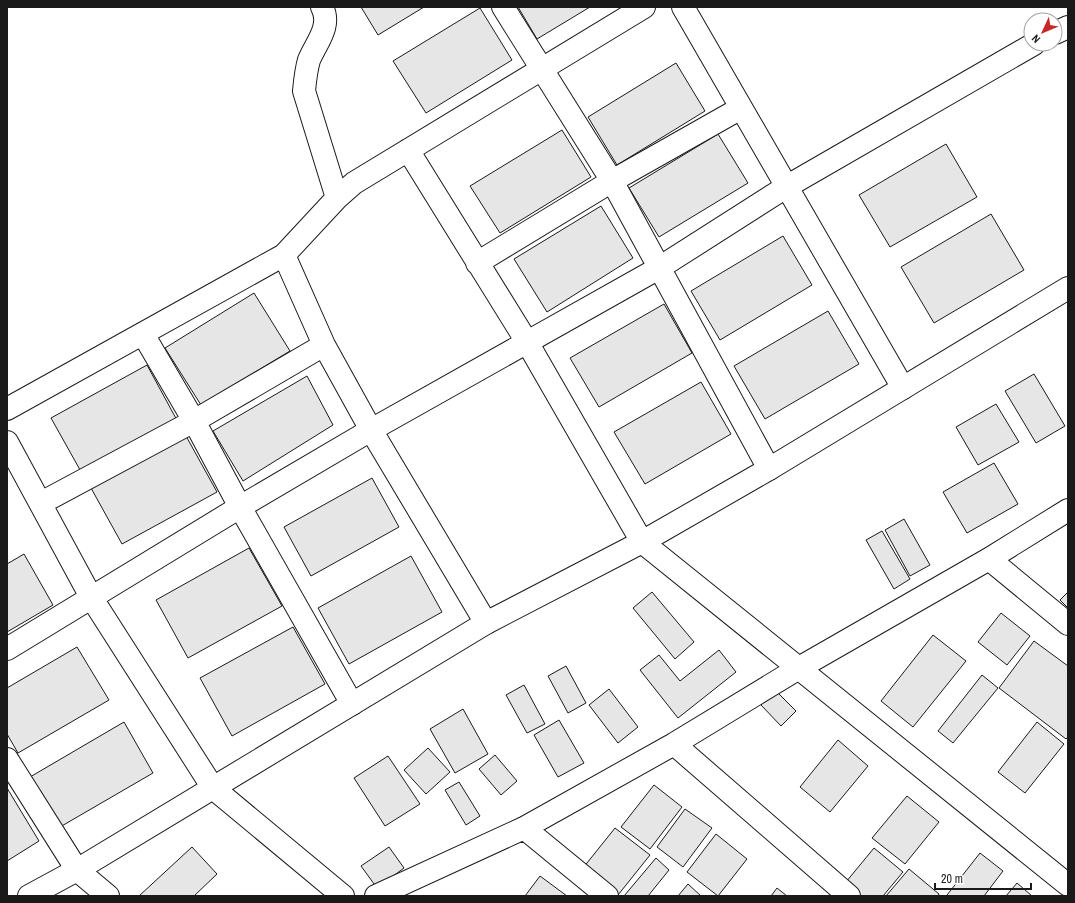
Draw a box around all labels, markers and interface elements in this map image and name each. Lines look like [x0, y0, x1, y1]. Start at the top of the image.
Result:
north arrow [1023, 12, 1063, 52]
text: N [1029, 32, 1043, 46]
scale bar [935, 865, 1031, 891]
text: 20 m [941, 871, 963, 887]

